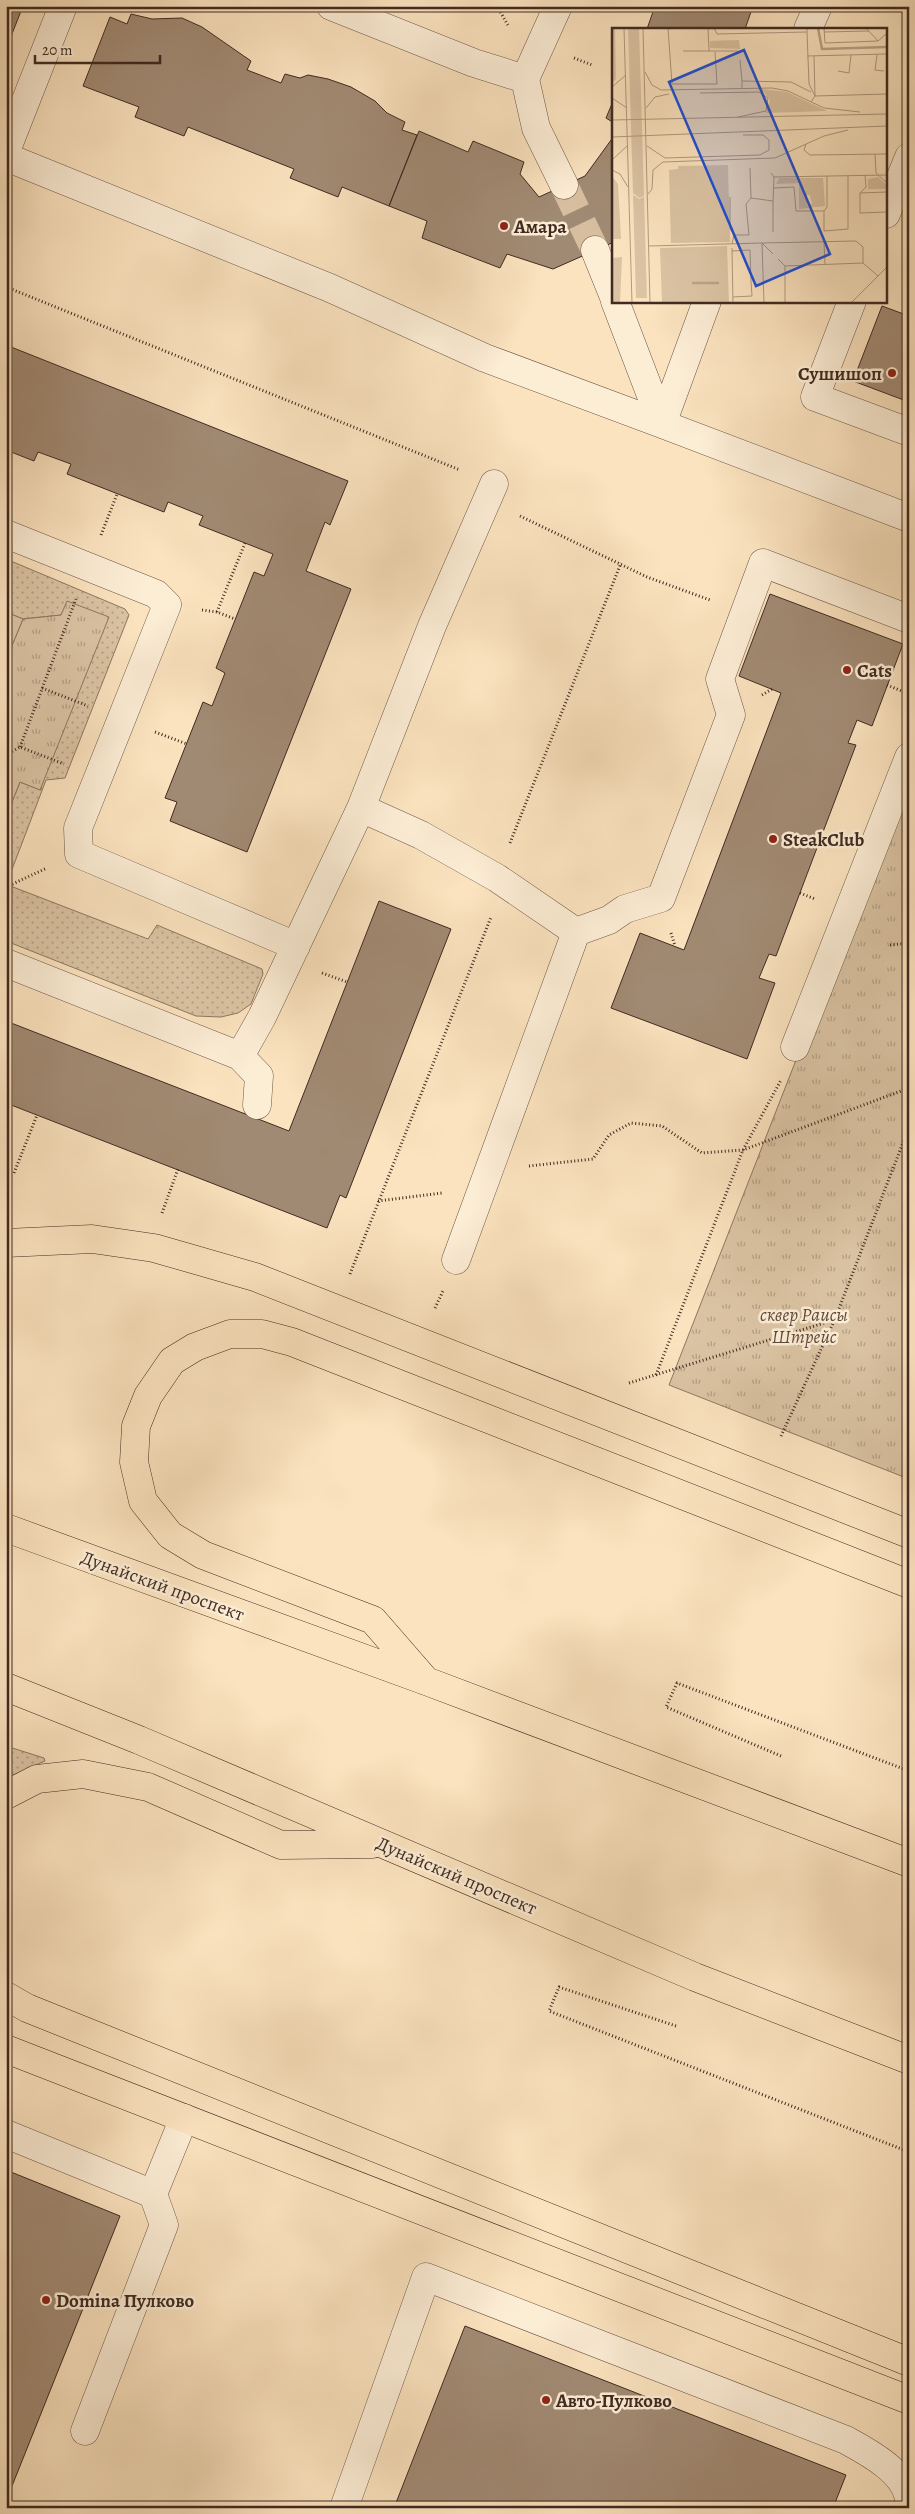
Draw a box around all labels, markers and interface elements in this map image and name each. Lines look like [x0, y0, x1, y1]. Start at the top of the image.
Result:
inset map [612, 28, 888, 302]
scale bar [35, 32, 160, 64]
text: 20 m [42, 40, 73, 60]
place label: Амара [513, 214, 567, 240]
marker: Амара [498, 220, 510, 232]
place label: Сушишоп [798, 361, 882, 387]
marker: Сушишоп [886, 367, 898, 379]
place label: Cats [857, 658, 892, 684]
marker: Cats [841, 664, 853, 676]
place label: SteakClub [783, 827, 864, 853]
marker: SteakClub [767, 833, 779, 845]
park label: сквер Раисы Штрейс [760, 1302, 848, 1350]
street label: Дунайский проспект [77, 1544, 249, 1628]
street label: Дунайский проспект [372, 1830, 541, 1922]
place label: Domina Пулково [56, 2288, 195, 2314]
marker: Domina Пулково [40, 2294, 52, 2306]
place label: Авто-Пулково [555, 2388, 672, 2414]
marker: Авто-Пулково [540, 2394, 552, 2406]

